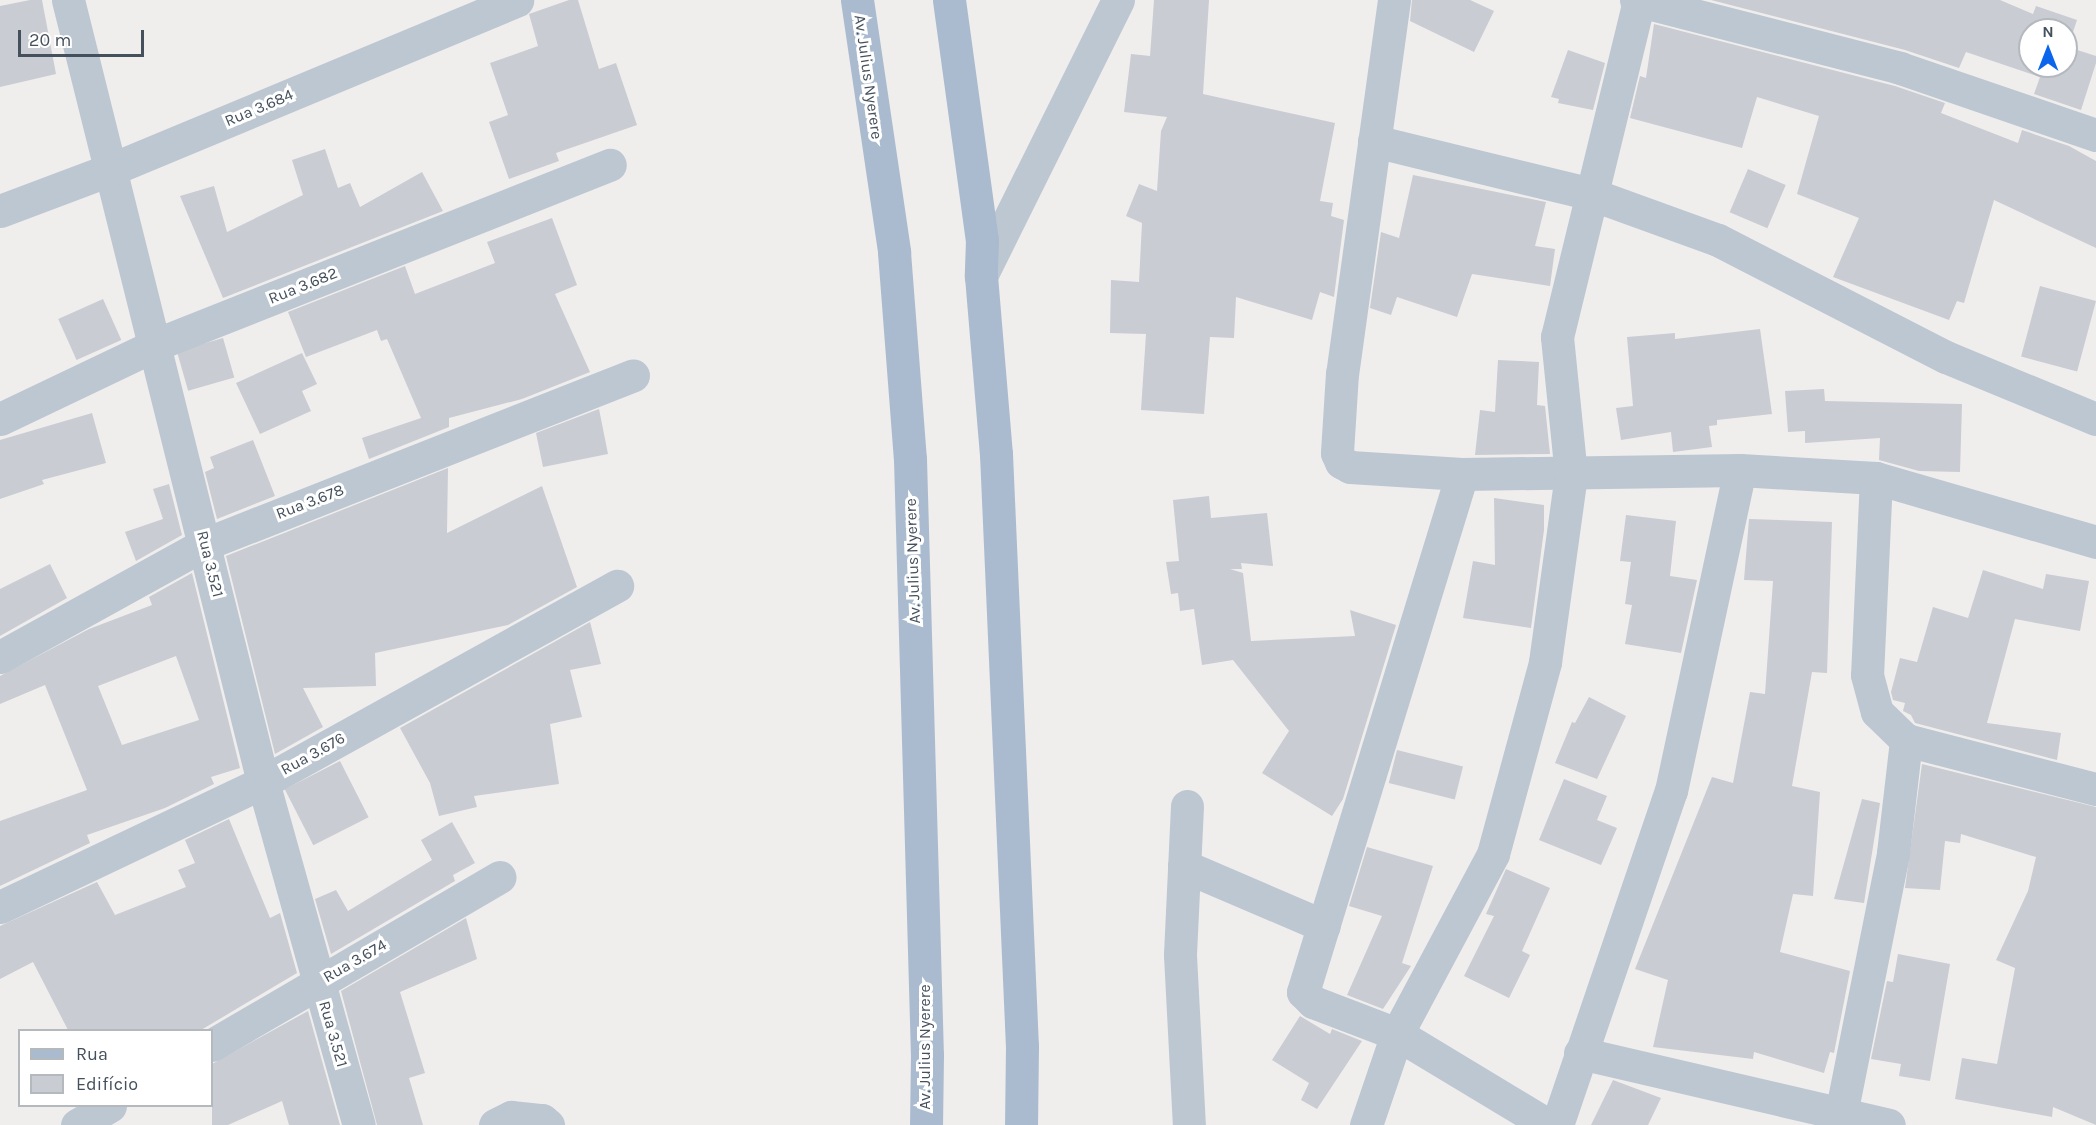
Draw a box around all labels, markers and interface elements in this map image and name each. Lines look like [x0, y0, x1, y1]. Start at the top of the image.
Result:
street label: Av. Julius Nyerere [850, 14, 886, 140]
scale bar [21, 18, 147, 56]
north arrow [2018, 18, 2078, 78]
text: N [2042, 22, 2054, 41]
text: 20 m [29, 29, 71, 51]
street label: Rua 3.684 [222, 85, 296, 131]
street label: Rua 3.682 [266, 263, 340, 309]
street label: Rua 3.678 [273, 480, 347, 524]
street label: Av. Julius Nyerere [901, 498, 925, 624]
street label: Rua 3.521 [192, 529, 228, 599]
street label: Rua 3.676 [278, 729, 348, 779]
street label: Rua 3.674 [320, 935, 390, 987]
street label: Av. Julius Nyerere [915, 984, 935, 1110]
street label: Rua 3.521 [314, 999, 352, 1069]
legend [18, 1029, 213, 1107]
text: Rua [76, 1043, 108, 1065]
text: Edifício [76, 1073, 138, 1095]

